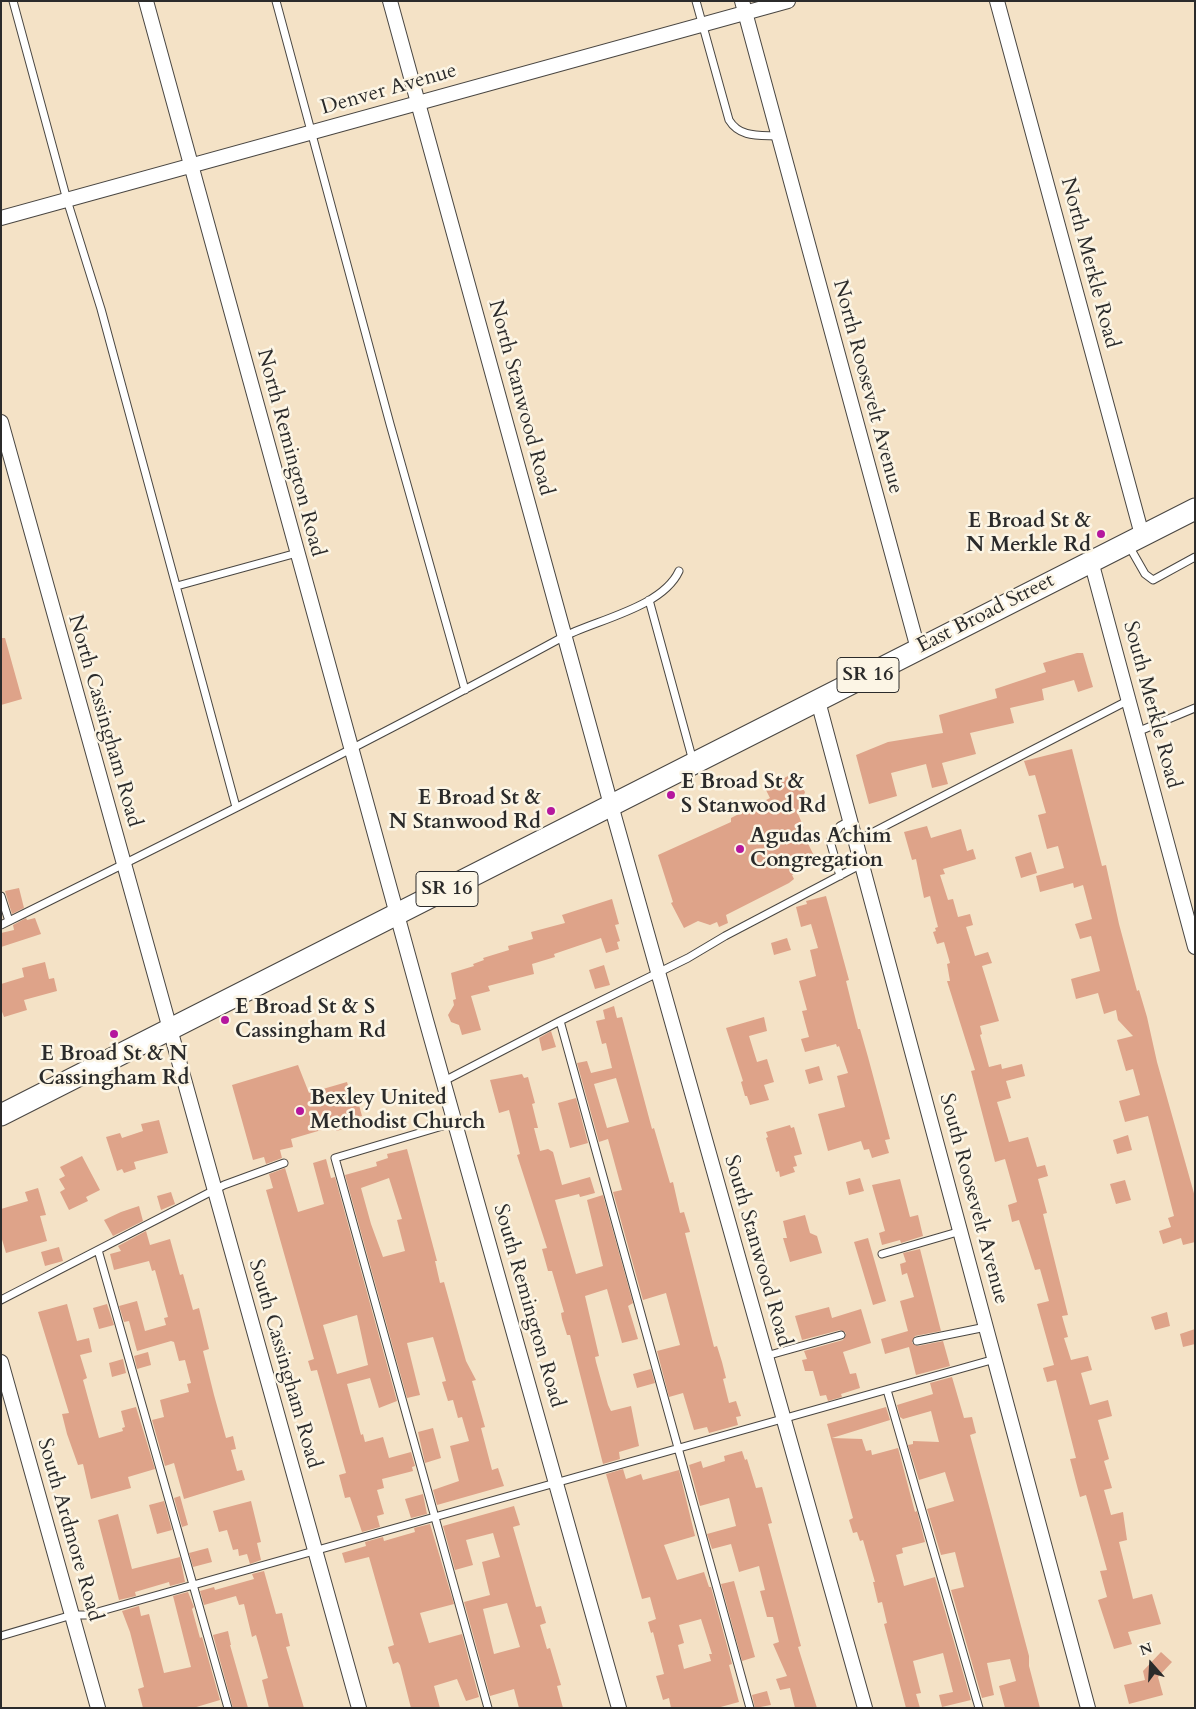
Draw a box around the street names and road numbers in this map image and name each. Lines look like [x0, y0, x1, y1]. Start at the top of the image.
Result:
street label: Denver Avenue [318, 59, 460, 121]
street label: North Merkle Road [1054, 175, 1124, 351]
street label: North Roosevelt Avenue [826, 277, 908, 497]
street label: North Stanwood Road [482, 297, 558, 499]
street label: North Remington Road [250, 346, 330, 560]
street label: East Broad Street [913, 568, 1059, 660]
street label: North Cassingham Road [62, 612, 146, 830]
street label: South Merkle Road [1117, 619, 1185, 791]
road number: SR 16 [837, 658, 899, 692]
road number: SR 16 [416, 872, 478, 906]
street label: South Roosevelt Avenue [933, 1091, 1013, 1307]
street label: South Stanwood Road [718, 1152, 796, 1350]
street label: South Remington Road [487, 1201, 569, 1411]
street label: South Cassingham Road [242, 1257, 326, 1471]
street label: South Ardmore Road [31, 1436, 107, 1624]

